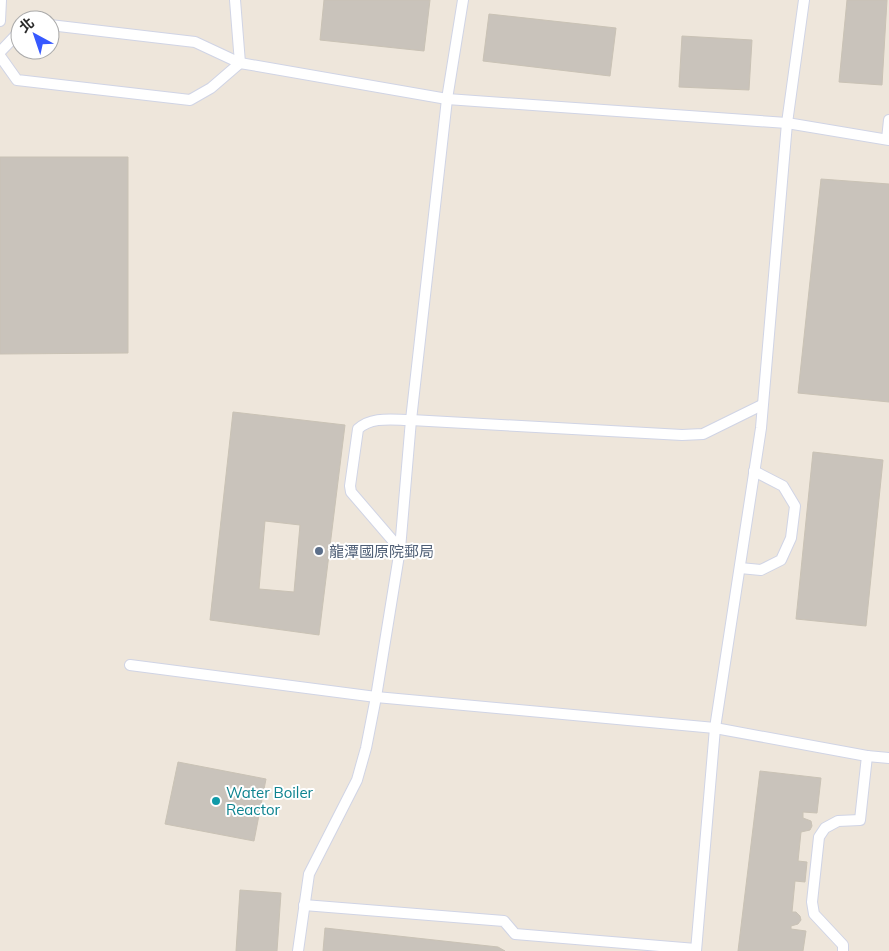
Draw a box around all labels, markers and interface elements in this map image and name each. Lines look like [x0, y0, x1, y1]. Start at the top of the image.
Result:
north arrow [10, 10, 60, 60]
text: 北 [15, 14, 38, 36]
place label: 龍潭國原院郵局 [329, 542, 434, 561]
marker: 龍潭國原院郵局 [313, 545, 325, 557]
place label: Water Boiler Reactor [226, 783, 314, 819]
marker: Water Boiler Reactor [210, 795, 222, 807]

